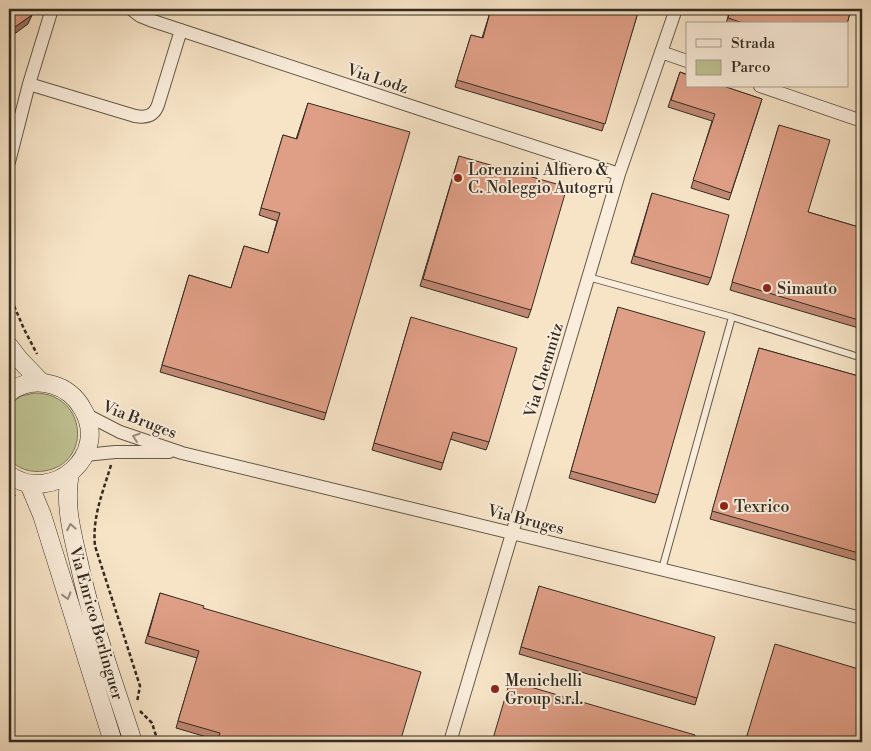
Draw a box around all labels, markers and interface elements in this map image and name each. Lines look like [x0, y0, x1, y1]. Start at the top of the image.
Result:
legend [686, 22, 848, 88]
text: Strada [731, 34, 775, 53]
text: Parco [731, 58, 770, 77]
street label: Via Lodz [343, 59, 411, 98]
place label: Lorenzini Alfiero & C. Noleggio Autogru [468, 160, 614, 198]
marker: Lorenzini Alfiero & C. Noleggio Autogru [452, 172, 464, 184]
place label: Simauto [777, 279, 837, 299]
marker: Simauto [761, 282, 773, 294]
street label: Via Chemnitz [520, 321, 568, 421]
street label: Via Bruges [99, 396, 180, 443]
one-way arrow [133, 433, 141, 443]
place label: Texrico [734, 497, 790, 517]
marker: Texrico [718, 500, 730, 512]
street label: Via Bruges [484, 501, 566, 539]
one-way arrow [66, 523, 77, 532]
street label: Via Enrico Berlinguer [64, 543, 128, 702]
one-way arrow [62, 591, 72, 599]
place label: Menichelli Group s.r.l. [505, 671, 583, 709]
marker: Menichelli Group s.r.l. [489, 683, 501, 695]

